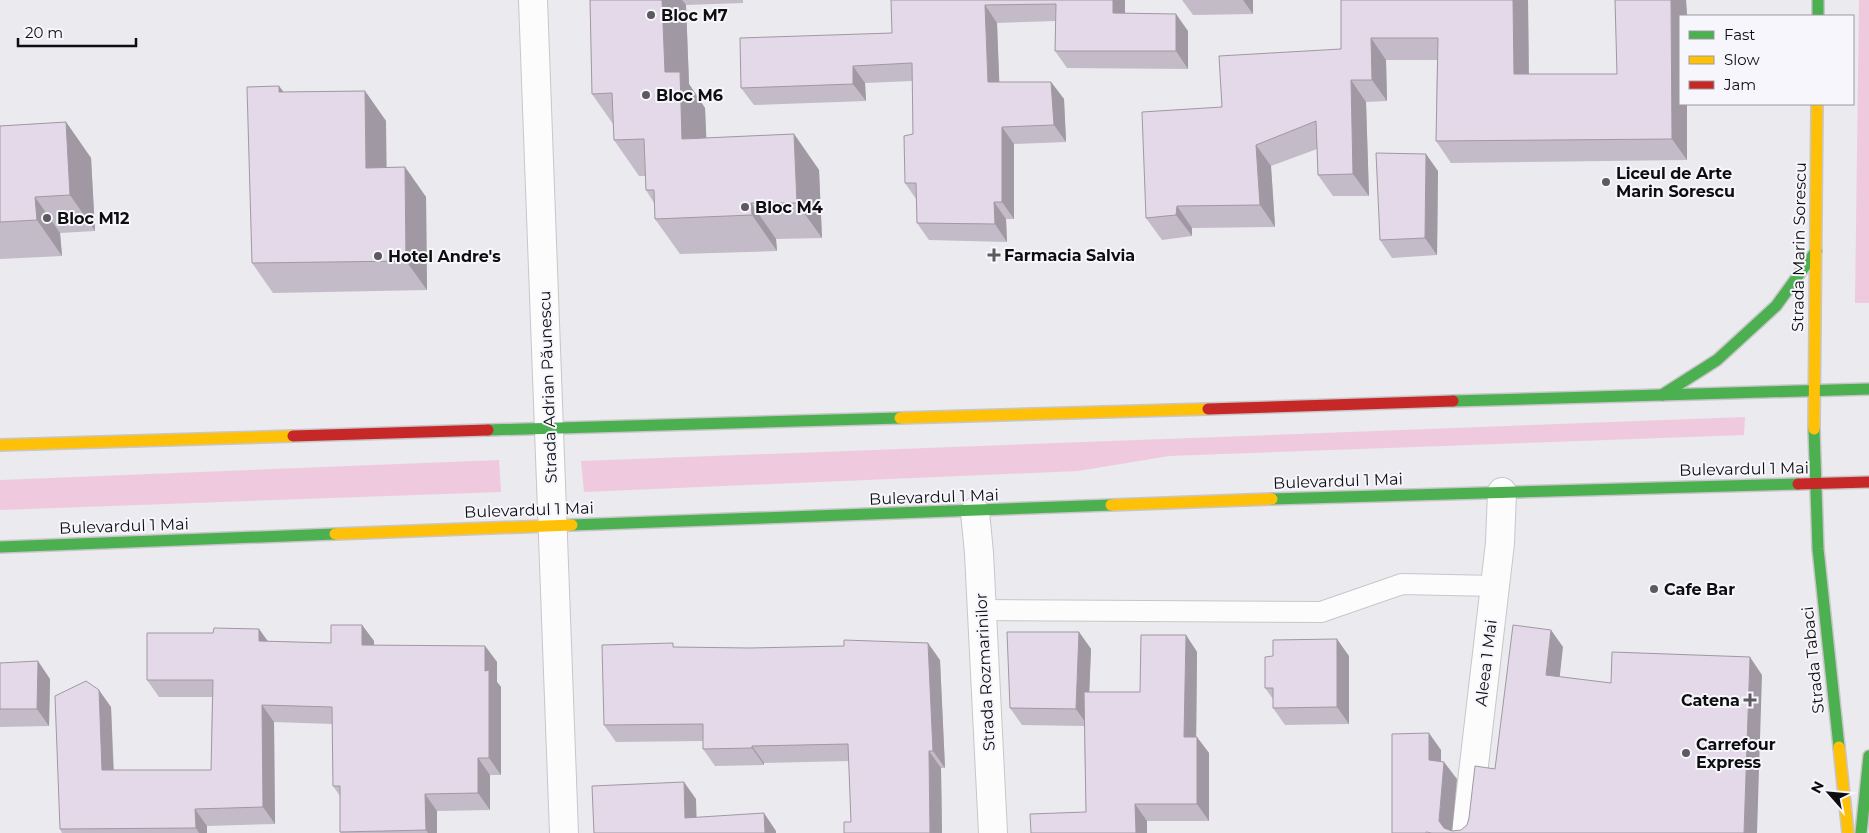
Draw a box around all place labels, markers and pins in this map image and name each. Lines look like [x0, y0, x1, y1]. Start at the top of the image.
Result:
place label: Bloc M7 [661, 6, 728, 25]
marker: Bloc M7 [645, 9, 657, 21]
place label: Bloc M6 [656, 86, 723, 105]
marker: Bloc M6 [640, 89, 652, 101]
place label: Liceul de Arte Marin Sorescu [1616, 164, 1735, 201]
marker: Liceul de Arte Marin Sorescu [1600, 176, 1612, 188]
place label: Bloc M4 [755, 198, 823, 217]
marker: Bloc M4 [739, 201, 751, 213]
place label: Bloc M12 [57, 209, 130, 228]
marker: Bloc M12 [41, 212, 53, 224]
place label: Farmacia Salvia [1004, 246, 1135, 265]
place label: Hotel Andre's [388, 247, 501, 266]
marker: Farmacia Salvia [988, 249, 1000, 261]
marker: Hotel Andre's [372, 250, 384, 262]
place label: Cafe Bar [1664, 580, 1735, 599]
marker: Cafe Bar [1648, 583, 1660, 595]
place label: Catena [1681, 691, 1740, 710]
marker: Catena [1744, 694, 1756, 706]
place label: Carrefour Express [1696, 735, 1776, 772]
marker: Carrefour Express [1680, 747, 1692, 759]

